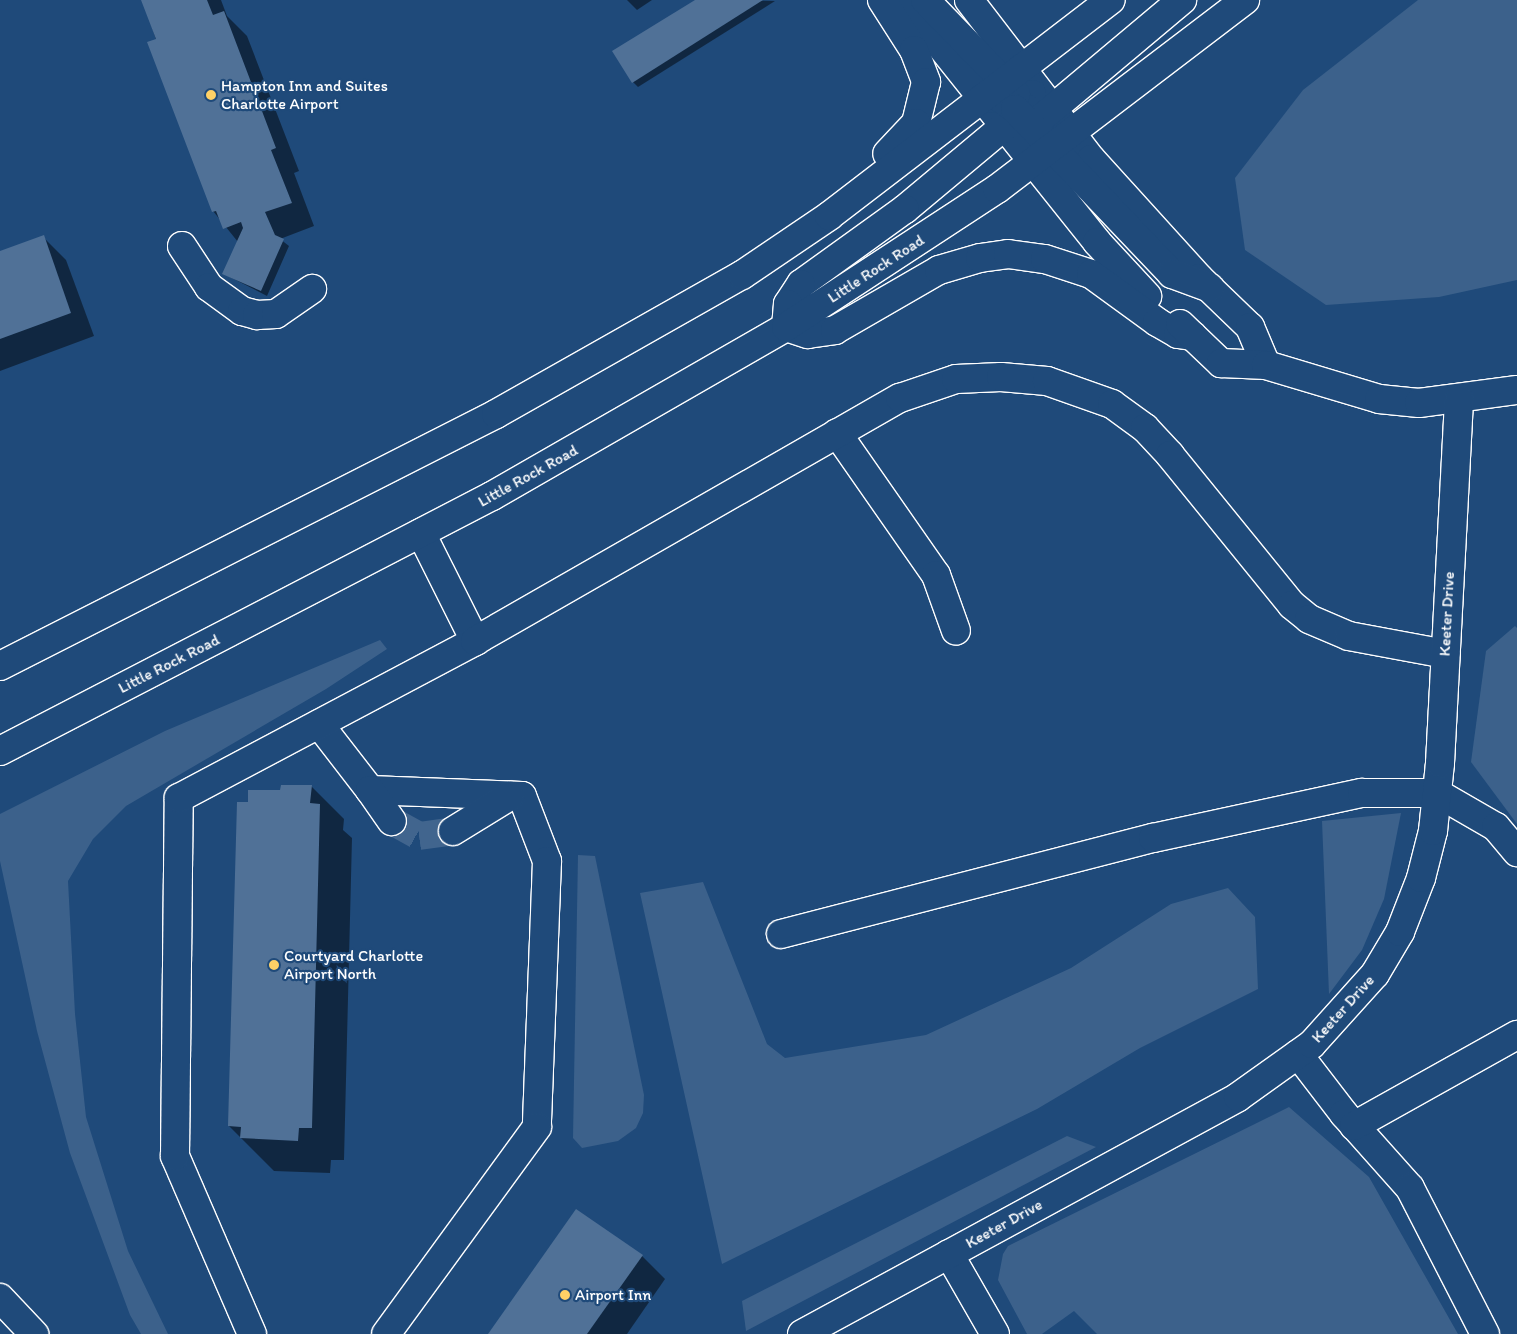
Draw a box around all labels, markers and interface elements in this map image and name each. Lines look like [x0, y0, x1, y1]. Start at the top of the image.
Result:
place label: Hampton Inn and Suites Charlotte Airport [221, 76, 388, 114]
marker: Hampton Inn and Suites Charlotte Airport [205, 89, 217, 101]
street label: Little Rock Road [824, 231, 928, 307]
street label: Little Rock Road [475, 441, 581, 511]
street label: Keeter Drive [1435, 571, 1459, 657]
street label: Little Rock Road [115, 630, 223, 698]
place label: Courtyard Charlotte Airport North [284, 946, 423, 984]
marker: Courtyard Charlotte Airport North [268, 959, 280, 971]
street label: Keeter Drive [1308, 971, 1378, 1047]
street label: Keeter Drive [962, 1195, 1046, 1253]
place label: Airport Inn [575, 1285, 651, 1305]
marker: Airport Inn [559, 1289, 571, 1301]

